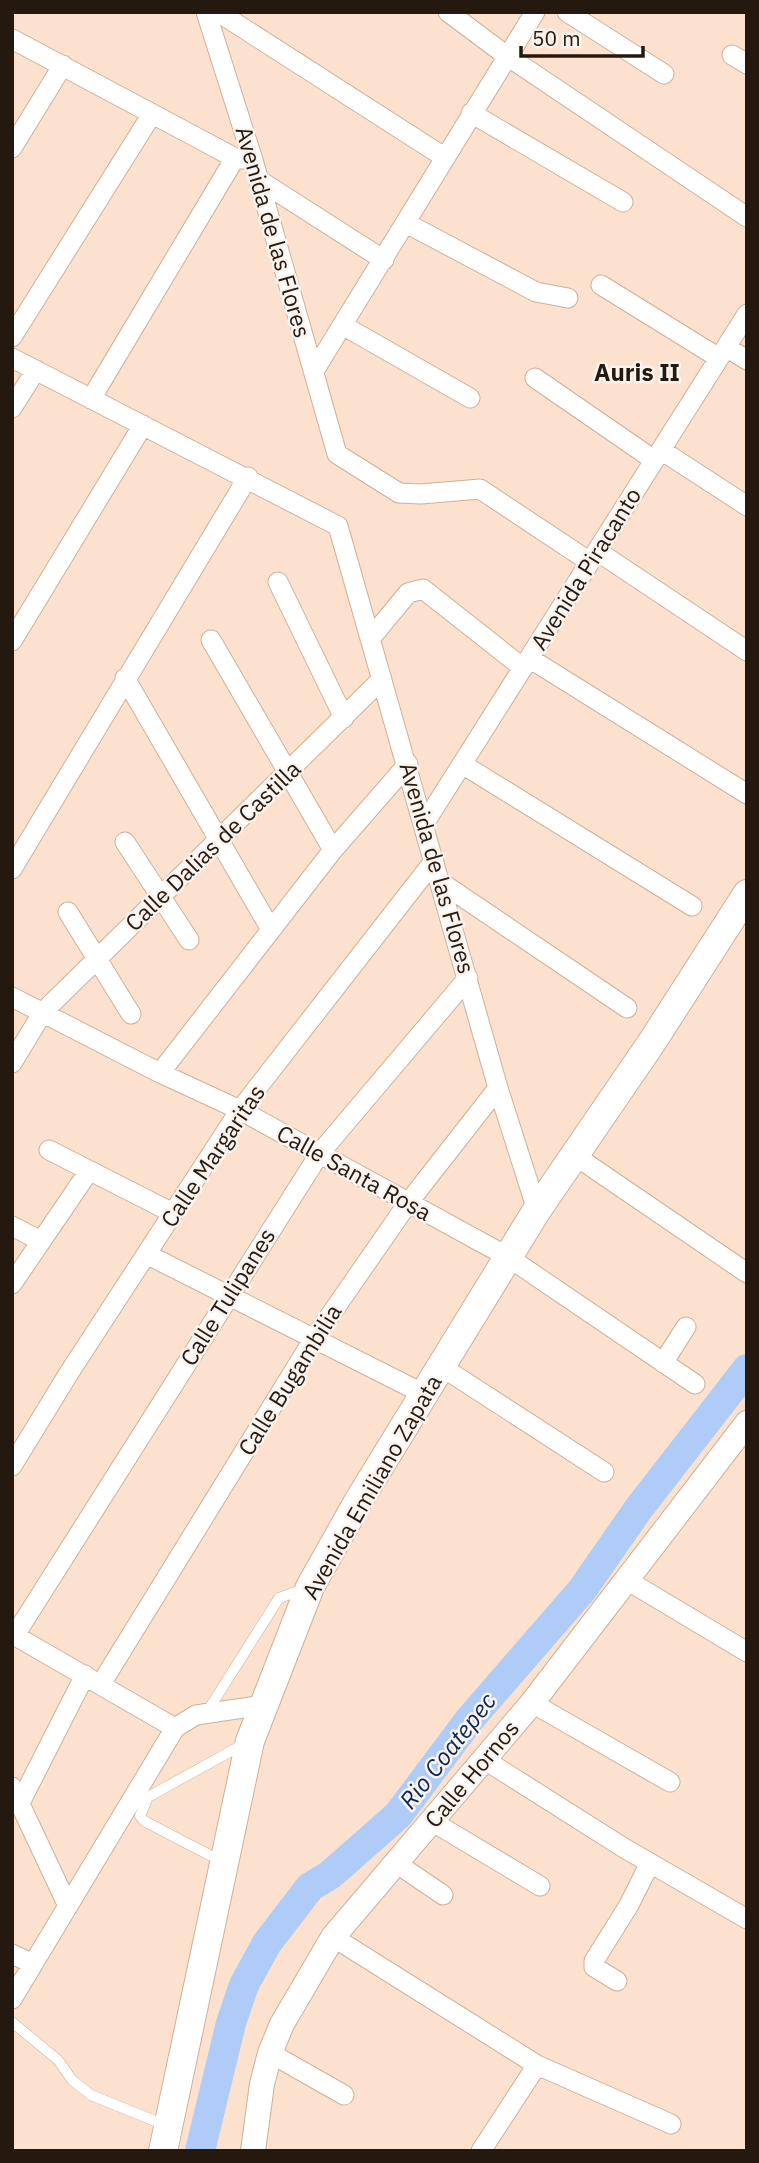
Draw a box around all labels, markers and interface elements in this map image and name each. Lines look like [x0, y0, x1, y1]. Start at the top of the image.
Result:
scale bar [521, 14, 644, 58]
text: 50 m [532, 24, 581, 52]
street label: Avenida de las Flores [229, 123, 319, 341]
district label: Auris II [594, 356, 680, 388]
street label: Avenida Piracanto [523, 482, 647, 655]
street label: Calle Dalias de Castilla [118, 754, 307, 937]
street label: Avenida de las Flores [393, 759, 483, 977]
street label: Calle Margaritas [153, 1078, 271, 1233]
street label: Calle Santa Rosa [272, 1117, 437, 1227]
street label: Calle Tulipanes [173, 1222, 281, 1371]
street label: Calle Bugambilia [231, 1298, 348, 1461]
street label: Avenida Emiliano Zapata [295, 1369, 448, 1604]
water label: Rio Coatepec [392, 1685, 503, 1815]
street label: Calle Hornos [417, 1713, 525, 1833]

